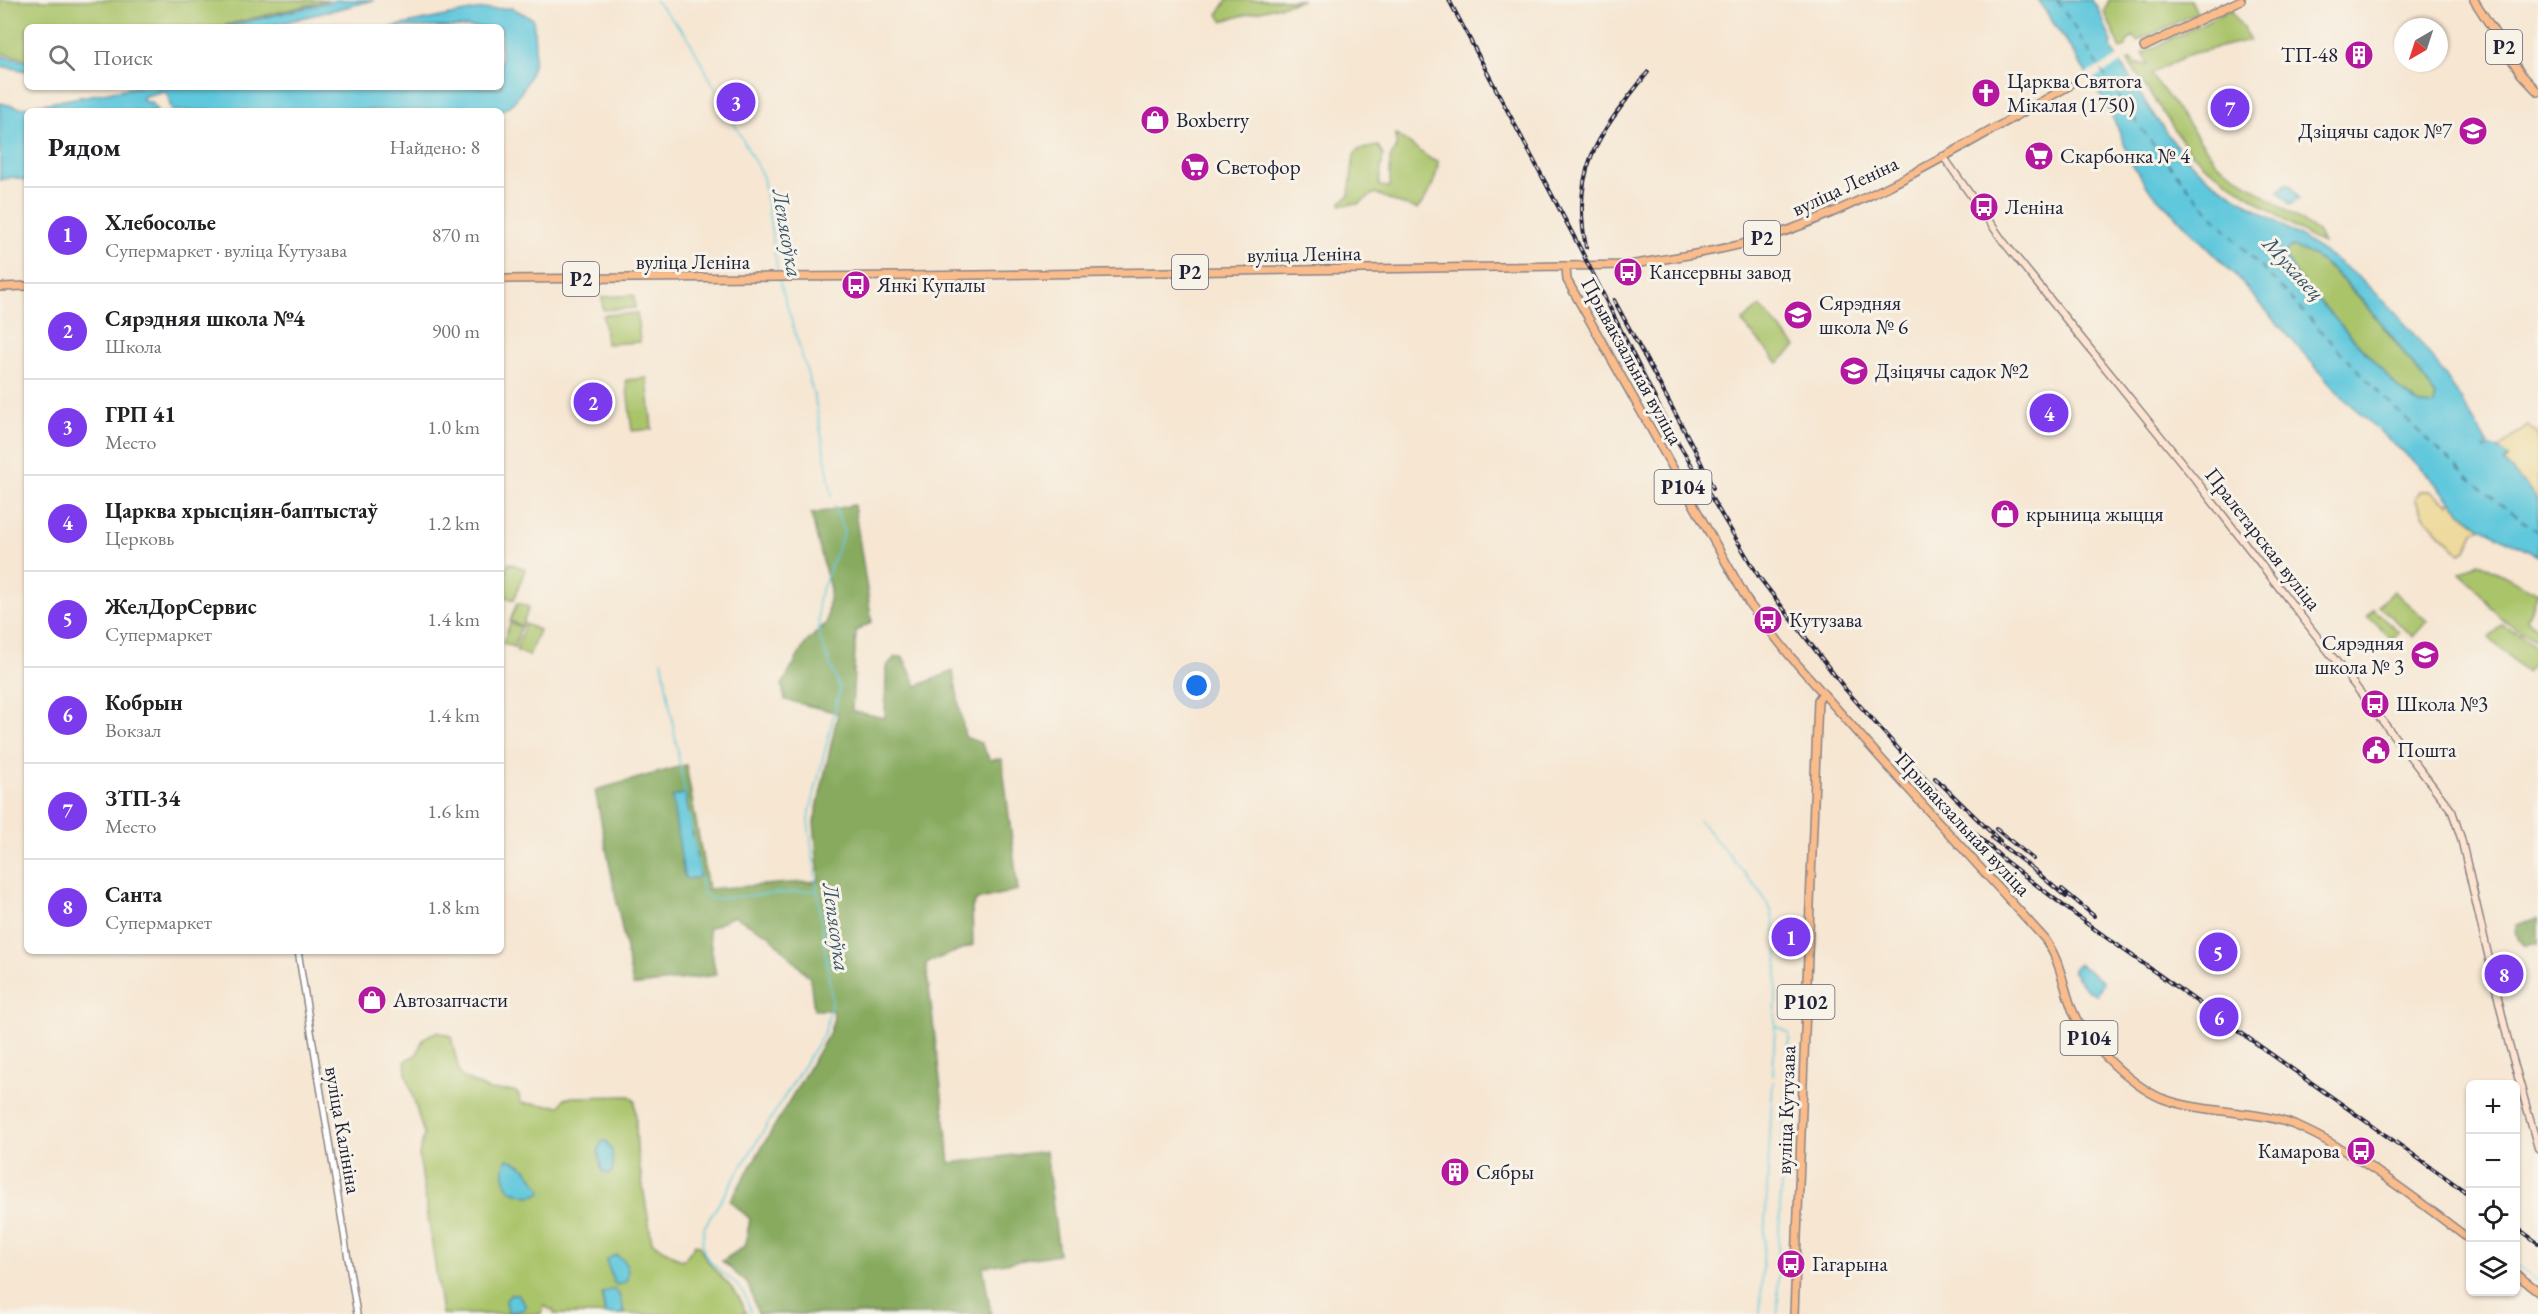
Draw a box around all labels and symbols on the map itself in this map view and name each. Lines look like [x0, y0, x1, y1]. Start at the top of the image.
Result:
north arrow [2394, 18, 2448, 72]
road number: Р2 [2486, 30, 2522, 64]
building icon: ТП-48 [2343, 39, 2375, 71]
place label: ТП-48 [2281, 41, 2338, 68]
place label: Царква Святога Мікалая (1750) [2007, 67, 2143, 118]
church icon: Царква Святога Мікалая (1750) [1970, 77, 2002, 109]
pin: 3 [716, 80, 756, 124]
pin: 7 [2210, 86, 2250, 130]
shop icon: Boxberry [1139, 104, 1171, 136]
place label: Boxberry [1176, 106, 1250, 133]
school or university icon: Дзіцячы садок №7 [2457, 115, 2489, 147]
place label: Дзіцячы садок №7 [2298, 117, 2453, 144]
supermarket icon: Скарбонка № 4 [2023, 140, 2055, 172]
place label: Скарбонка № 4 [2060, 142, 2191, 169]
street label: вуліца Леніна [1787, 149, 1903, 222]
supermarket icon: Светофор [1179, 151, 1211, 183]
place label: Светофор [1216, 153, 1301, 180]
water label: Лепясоўка [765, 186, 810, 280]
bus stop icon: Леніна [1968, 191, 2000, 223]
place label: Леніна [2005, 193, 2064, 220]
road number: Р2 [1744, 221, 1780, 255]
water label: Мухавец [2255, 228, 2331, 307]
street label: вуліца Леніна [1247, 239, 1362, 268]
street label: вуліца Леніна [636, 248, 751, 275]
road number: Р2 [1172, 255, 1208, 289]
bus stop icon: Кансервны завод [1612, 256, 1644, 288]
place label: Кансервны завод [1649, 258, 1791, 285]
road number: Р2 [563, 262, 599, 296]
bus stop icon: Янкі Купалы [840, 269, 872, 301]
place label: Янкі Купалы [876, 271, 986, 298]
street label: Прывакзальная вуліца [1575, 272, 1690, 450]
place label: Сярэдняя школа № 6 [1819, 289, 1908, 340]
school or university icon: Сярэдняя школа № 6 [1782, 299, 1814, 331]
school or university icon: Дзіцячы садок №2 [1838, 355, 1870, 387]
place label: Дзіцячы садок №2 [1875, 357, 2029, 384]
pin: 2 [574, 380, 612, 424]
pin: 4 [2030, 390, 2068, 436]
street label: Пралетарская вуліца [2199, 462, 2328, 616]
road number: Р104 [1654, 470, 1712, 504]
shop icon: крыница жыцця [1989, 498, 2021, 530]
place label: крыница жыцця [2026, 500, 2164, 527]
bus stop icon: Кутузава [1752, 604, 1784, 636]
place label: Кутузава [1789, 606, 1863, 633]
place label: Сярэдняя школа № 3 [2315, 629, 2404, 680]
school or university icon: Сярэдняя школа № 3 [2409, 639, 2441, 671]
your location [1182, 671, 1211, 700]
bus stop icon: Школа №3 [2359, 688, 2391, 720]
place label: Школа №3 [2396, 690, 2488, 717]
public building icon: Пошта [2360, 734, 2392, 766]
place label: Пошта [2397, 736, 2457, 763]
street label: Прывакзальная вуліца [1890, 746, 2038, 902]
water label: Лепясоўка [816, 880, 857, 973]
pin: 1 [1772, 914, 1810, 960]
pin: 5 [2198, 930, 2238, 974]
pin: 8 [2484, 952, 2524, 996]
shop icon: Автозапчасти [356, 984, 388, 1016]
road number: Р102 [1778, 985, 1834, 1019]
place label: Автозапчасти [392, 986, 508, 1013]
pin: 6 [2200, 994, 2238, 1040]
road number: Р104 [2060, 1021, 2118, 1055]
street label: вуліца Кутузава [1770, 1044, 1801, 1175]
street label: вуліца Калініна [319, 1064, 368, 1196]
bus stop icon: Камарова [2345, 1135, 2377, 1167]
place label: Камарова [2258, 1137, 2341, 1164]
building icon: Сябры [1439, 1156, 1471, 1188]
place label: Сябры [1476, 1158, 1534, 1185]
bus stop icon: Гагарына [1775, 1248, 1807, 1280]
place label: Гагарына [1812, 1250, 1888, 1277]

